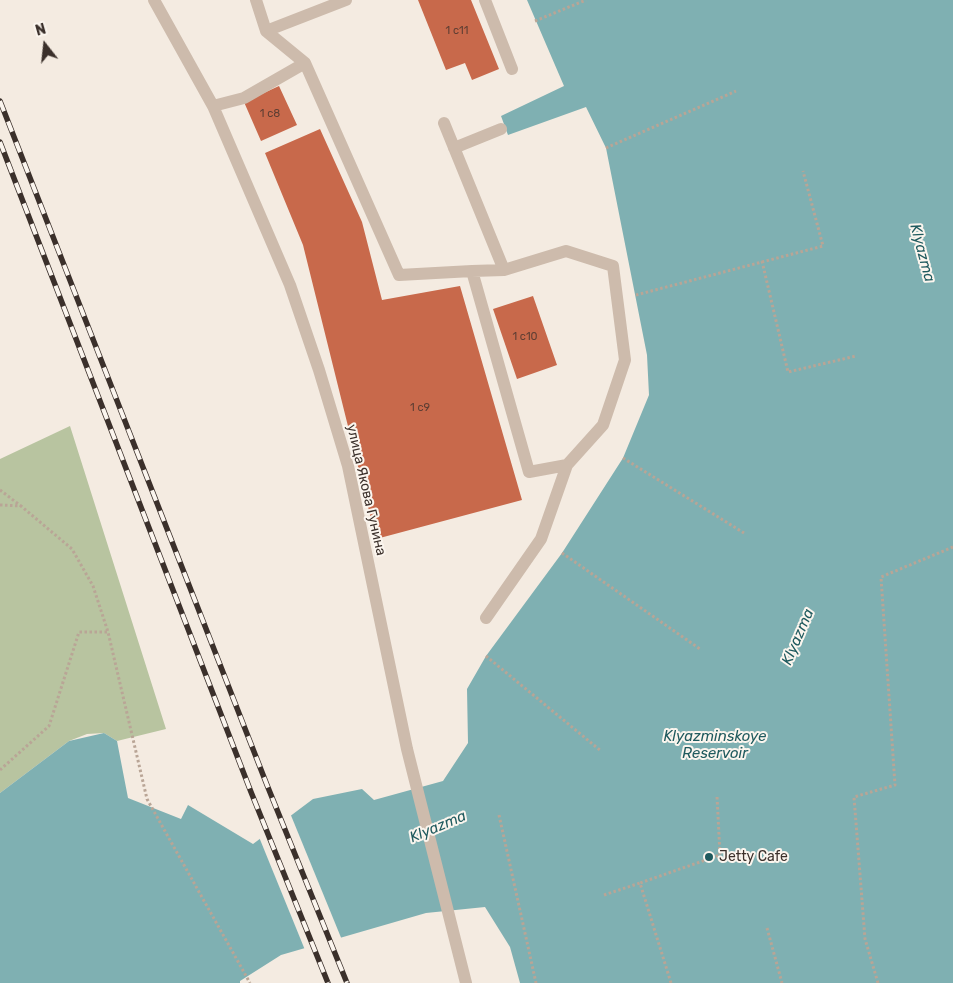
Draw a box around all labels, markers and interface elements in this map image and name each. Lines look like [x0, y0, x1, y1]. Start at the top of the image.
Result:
north arrow [20, 20, 70, 70]
text: N [34, 21, 48, 40]
house number: 1 с11 [446, 24, 468, 38]
house number: 1 с8 [260, 107, 280, 121]
water label: Klyazma [906, 222, 938, 284]
house number: 1 с10 [512, 330, 538, 344]
house number: 1 с9 [410, 401, 430, 415]
street label: улица Якова Гунина [343, 423, 389, 557]
water label: Klyazma [778, 606, 818, 668]
water label: Klyazminskoye Reservoir [664, 728, 766, 763]
water label: Klyazma [407, 807, 469, 847]
place label: Jetty Cafe [719, 849, 788, 865]
marker: Jetty Cafe [703, 851, 715, 863]

